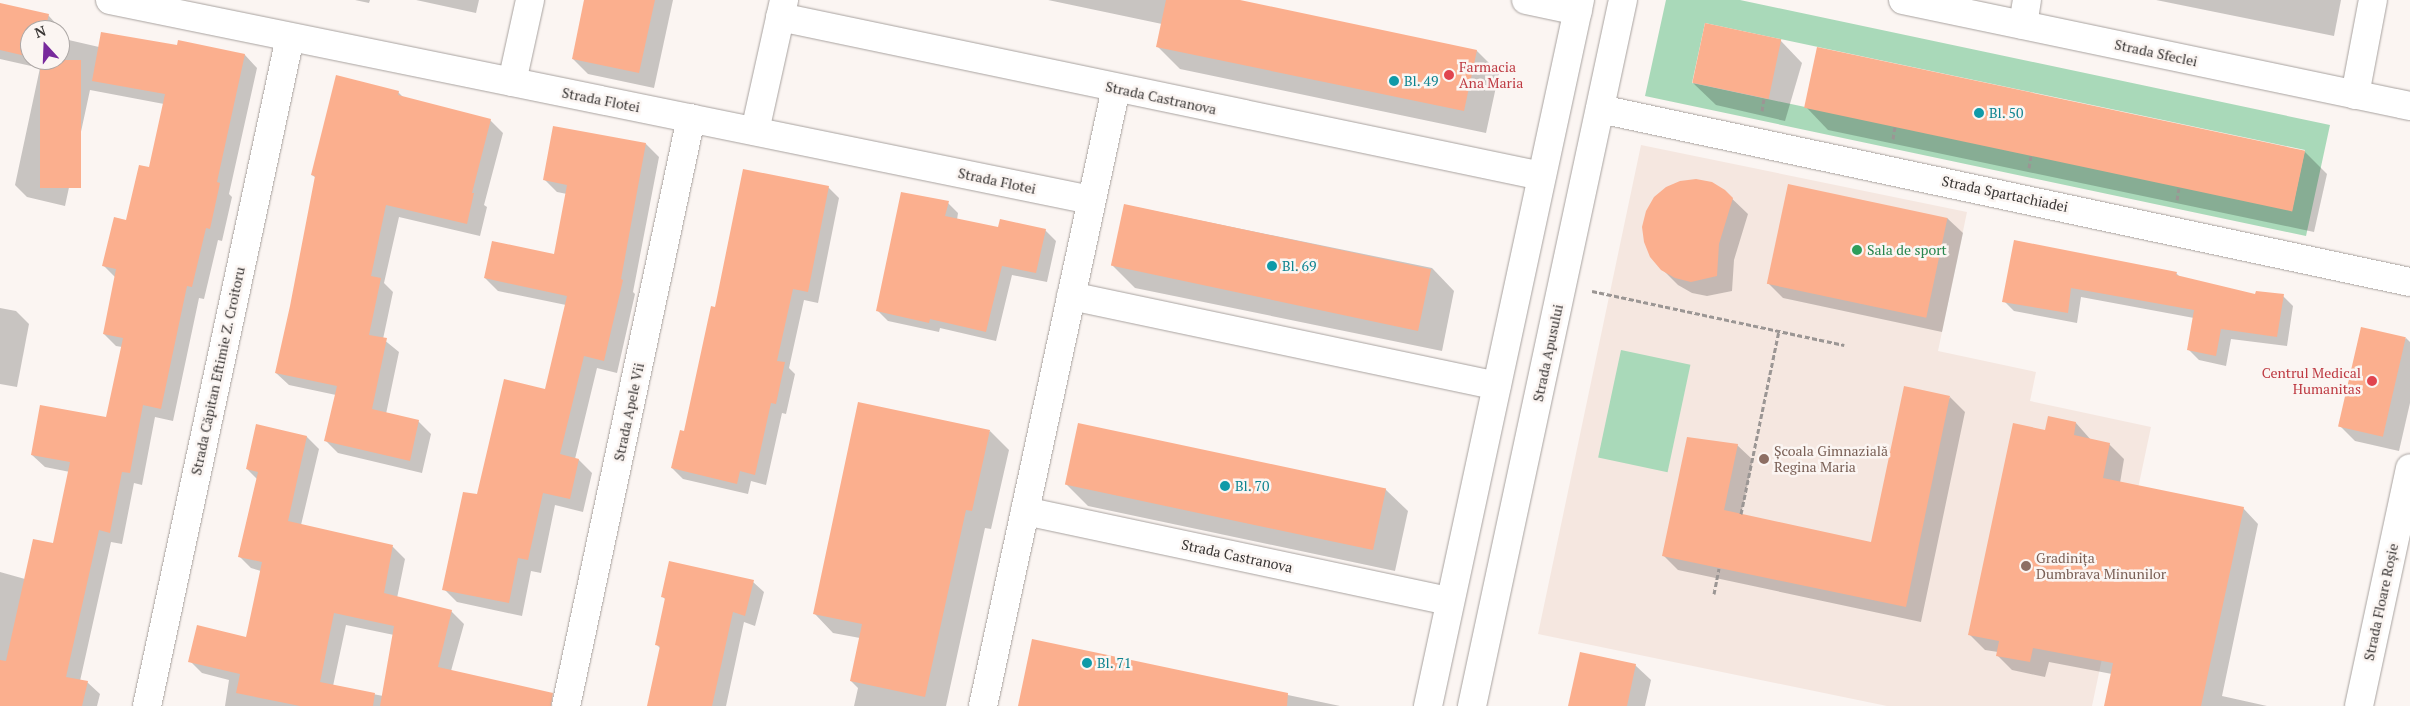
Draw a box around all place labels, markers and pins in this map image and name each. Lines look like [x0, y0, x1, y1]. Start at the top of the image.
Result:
place label: Farmacia Ana Maria [1459, 59, 1523, 92]
marker: Farmacia Ana Maria [1443, 69, 1455, 81]
place label: Bl. 49 [1404, 73, 1439, 89]
marker: Bl. 49 [1388, 75, 1400, 87]
place label: Bl. 50 [1989, 105, 2024, 121]
marker: Bl. 50 [1973, 107, 1985, 119]
place label: Sala de sport [1867, 242, 1947, 258]
marker: Sala de sport [1851, 244, 1863, 256]
place label: Bl. 69 [1282, 258, 1317, 274]
marker: Bl. 69 [1266, 260, 1278, 272]
place label: Centrul Medical Humanitas [2262, 365, 2361, 398]
marker: Centrul Medical Humanitas [2365, 374, 2379, 388]
place label: Școala Gimnazială Regina Maria [1774, 443, 1888, 476]
marker: Școala Gimnazială Regina Maria [1758, 453, 1770, 465]
place label: Bl. 70 [1235, 478, 1270, 494]
marker: Bl. 70 [1219, 480, 1231, 492]
place label: Gradinița Dumbrava Minunilor [2036, 550, 2166, 582]
marker: Gradinița Dumbrava Minunilor [2020, 560, 2032, 572]
place label: Bl. 71 [1097, 655, 1132, 671]
marker: Bl. 71 [1081, 657, 1093, 669]

